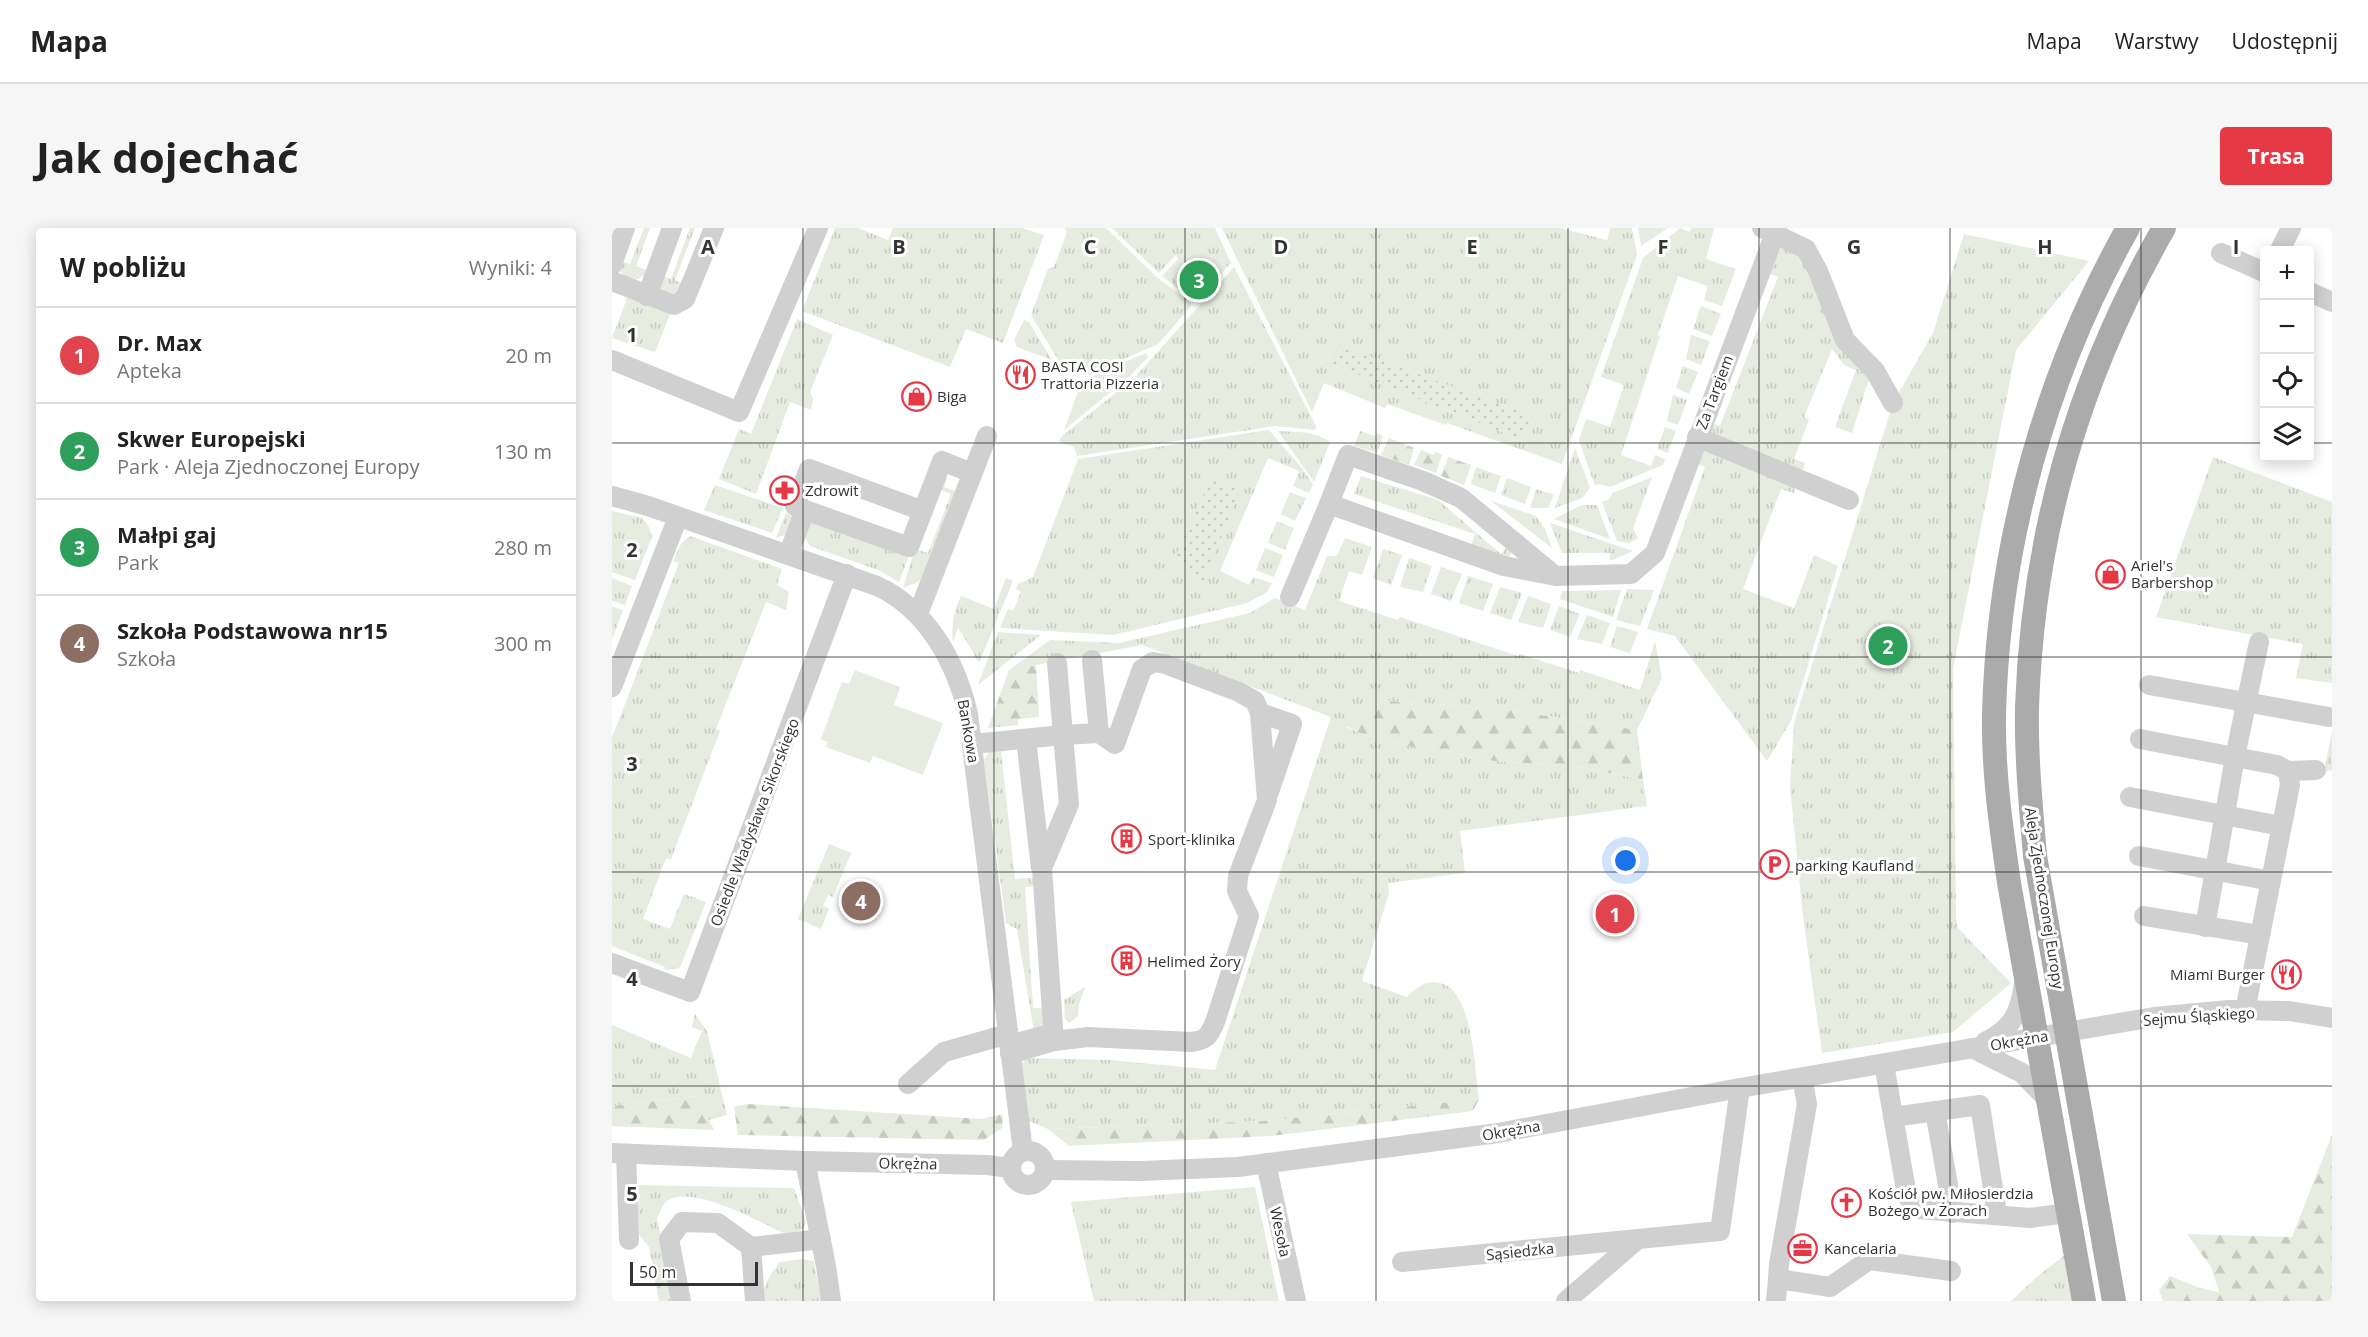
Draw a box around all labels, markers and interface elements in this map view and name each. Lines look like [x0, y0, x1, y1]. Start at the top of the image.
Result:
text: Mapa [30, 22, 108, 60]
text: Mapa [2027, 27, 2082, 55]
text: Warstwy [2115, 27, 2199, 55]
text: Udostępnij [2232, 27, 2338, 55]
button: Trasa [2220, 127, 2332, 185]
text: Jak dojechać [36, 128, 299, 185]
text: A [701, 233, 715, 260]
text: B [892, 233, 906, 260]
text: C [1084, 233, 1097, 260]
text: D [1274, 233, 1288, 260]
text: E [1466, 233, 1478, 260]
text: F [1658, 233, 1668, 260]
text: G [1847, 233, 1861, 260]
text: H [2037, 233, 2053, 260]
text: I [2233, 233, 2239, 260]
map controls [2260, 246, 2314, 462]
button: + [2260, 246, 2314, 300]
text: W pobliżu [60, 249, 187, 285]
text: Wyniki: 4 [469, 254, 552, 281]
pin: 3 [1180, 257, 1218, 302]
button: − [2260, 300, 2314, 354]
text: 1 [626, 321, 638, 348]
text: Dr. Max [117, 327, 202, 357]
text: 1 [74, 342, 85, 369]
text: 20 m [505, 342, 552, 369]
street label: Za Targiem [1691, 352, 1737, 432]
button: locate [2260, 354, 2314, 408]
place label: BASTA COSI Trattoria Pizzeria [1041, 356, 1159, 393]
text: Apteka [117, 357, 182, 384]
restaurant icon: BASTA COSI Trattoria Pizzeria [1004, 359, 1036, 391]
shop icon: Biga [900, 380, 932, 412]
place label: Biga [937, 386, 967, 406]
button: layers [2260, 408, 2314, 462]
text: Skwer Europejski [117, 423, 306, 453]
text: 2 [74, 438, 85, 465]
text: 130 m [494, 438, 552, 465]
text: Park · Aleja Zjednoczonej Europy [117, 453, 420, 480]
pharmacy icon: Zdrowit [768, 474, 800, 506]
place label: Zdrowit [805, 480, 859, 500]
text: Małpi gaj [117, 519, 217, 549]
text: 3 [74, 534, 85, 561]
text: 280 m [494, 534, 552, 561]
text: 2 [626, 536, 638, 563]
text: Park [117, 549, 159, 576]
place label: Ariel's Barbershop [2131, 555, 2213, 592]
shop icon: Ariel's Barbershop [2094, 558, 2126, 590]
text: Szkoła Podstawowa nr15 [117, 615, 388, 645]
pin: 2 [1868, 624, 1908, 668]
text: 4 [74, 630, 85, 657]
text: 300 m [494, 630, 552, 657]
text: Szkoła [117, 645, 176, 672]
street label: Bankowa [954, 698, 984, 764]
street label: Osiedle Władysława Sikorskiego [705, 715, 803, 929]
text: 3 [626, 750, 638, 777]
street label: Aleja Zjednoczonej Europy [2021, 806, 2069, 991]
building icon: Sport-klinika [1111, 823, 1143, 855]
place label: Sport-klinika [1148, 829, 1235, 849]
your location [1611, 846, 1640, 875]
parking icon: parking Kaufland [1758, 849, 1790, 881]
place label: parking Kaufland [1795, 855, 1914, 875]
pin: 4 [842, 878, 880, 924]
pin: 1 [1596, 892, 1634, 936]
building icon: Helimed Żory [1110, 945, 1142, 977]
place label: Helimed Żory [1147, 951, 1241, 971]
restaurant icon: Miami Burger [2270, 958, 2302, 990]
place label: Miami Burger [2170, 964, 2265, 984]
text: 4 [626, 965, 638, 992]
street label: Sejmu Śląskiego [2142, 1002, 2256, 1030]
street label: Okrężna [1988, 1025, 2050, 1055]
street label: Okrężna [1480, 1115, 1542, 1145]
street label: Okrężna [878, 1152, 938, 1174]
text: 5 [626, 1180, 638, 1207]
place label: Kościół pw. Miłosierdzia Bożego w Żorach [1868, 1183, 2034, 1220]
church icon: Kościół pw. Miłosierdzia Bożego w Żorach [1831, 1186, 1863, 1218]
street label: Wesoła [1266, 1205, 1296, 1259]
office icon: Kancelaria [1787, 1232, 1819, 1264]
street label: Sąsiedzka [1485, 1237, 1555, 1265]
place label: Kancelaria [1824, 1238, 1897, 1258]
scale bar [630, 1259, 758, 1286]
text: 50 m [639, 1261, 676, 1283]

